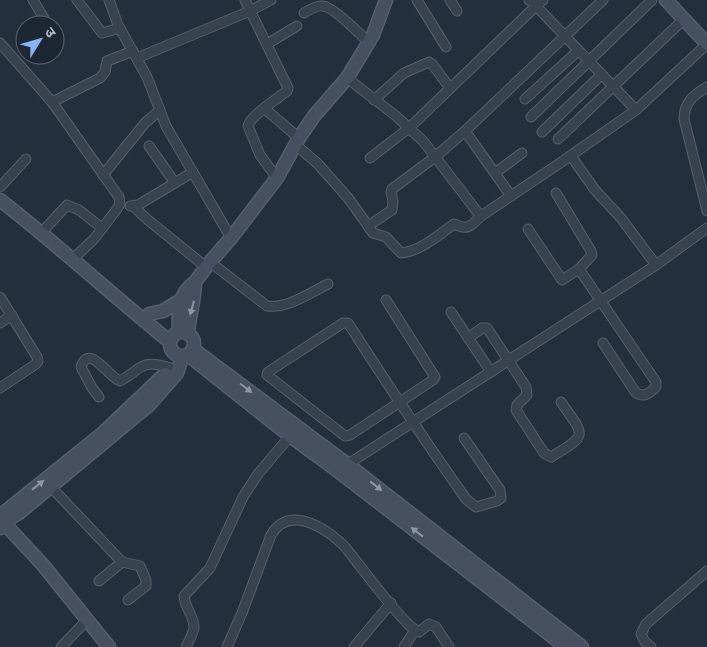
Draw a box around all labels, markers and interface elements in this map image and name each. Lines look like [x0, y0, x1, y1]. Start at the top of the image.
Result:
north arrow [15, 15, 65, 65]
text: उ [42, 24, 60, 41]
one-way arrow [187, 300, 195, 315]
one-way arrow [239, 383, 253, 393]
one-way arrow [31, 480, 44, 491]
one-way arrow [369, 481, 382, 492]
one-way arrow [411, 526, 424, 537]

